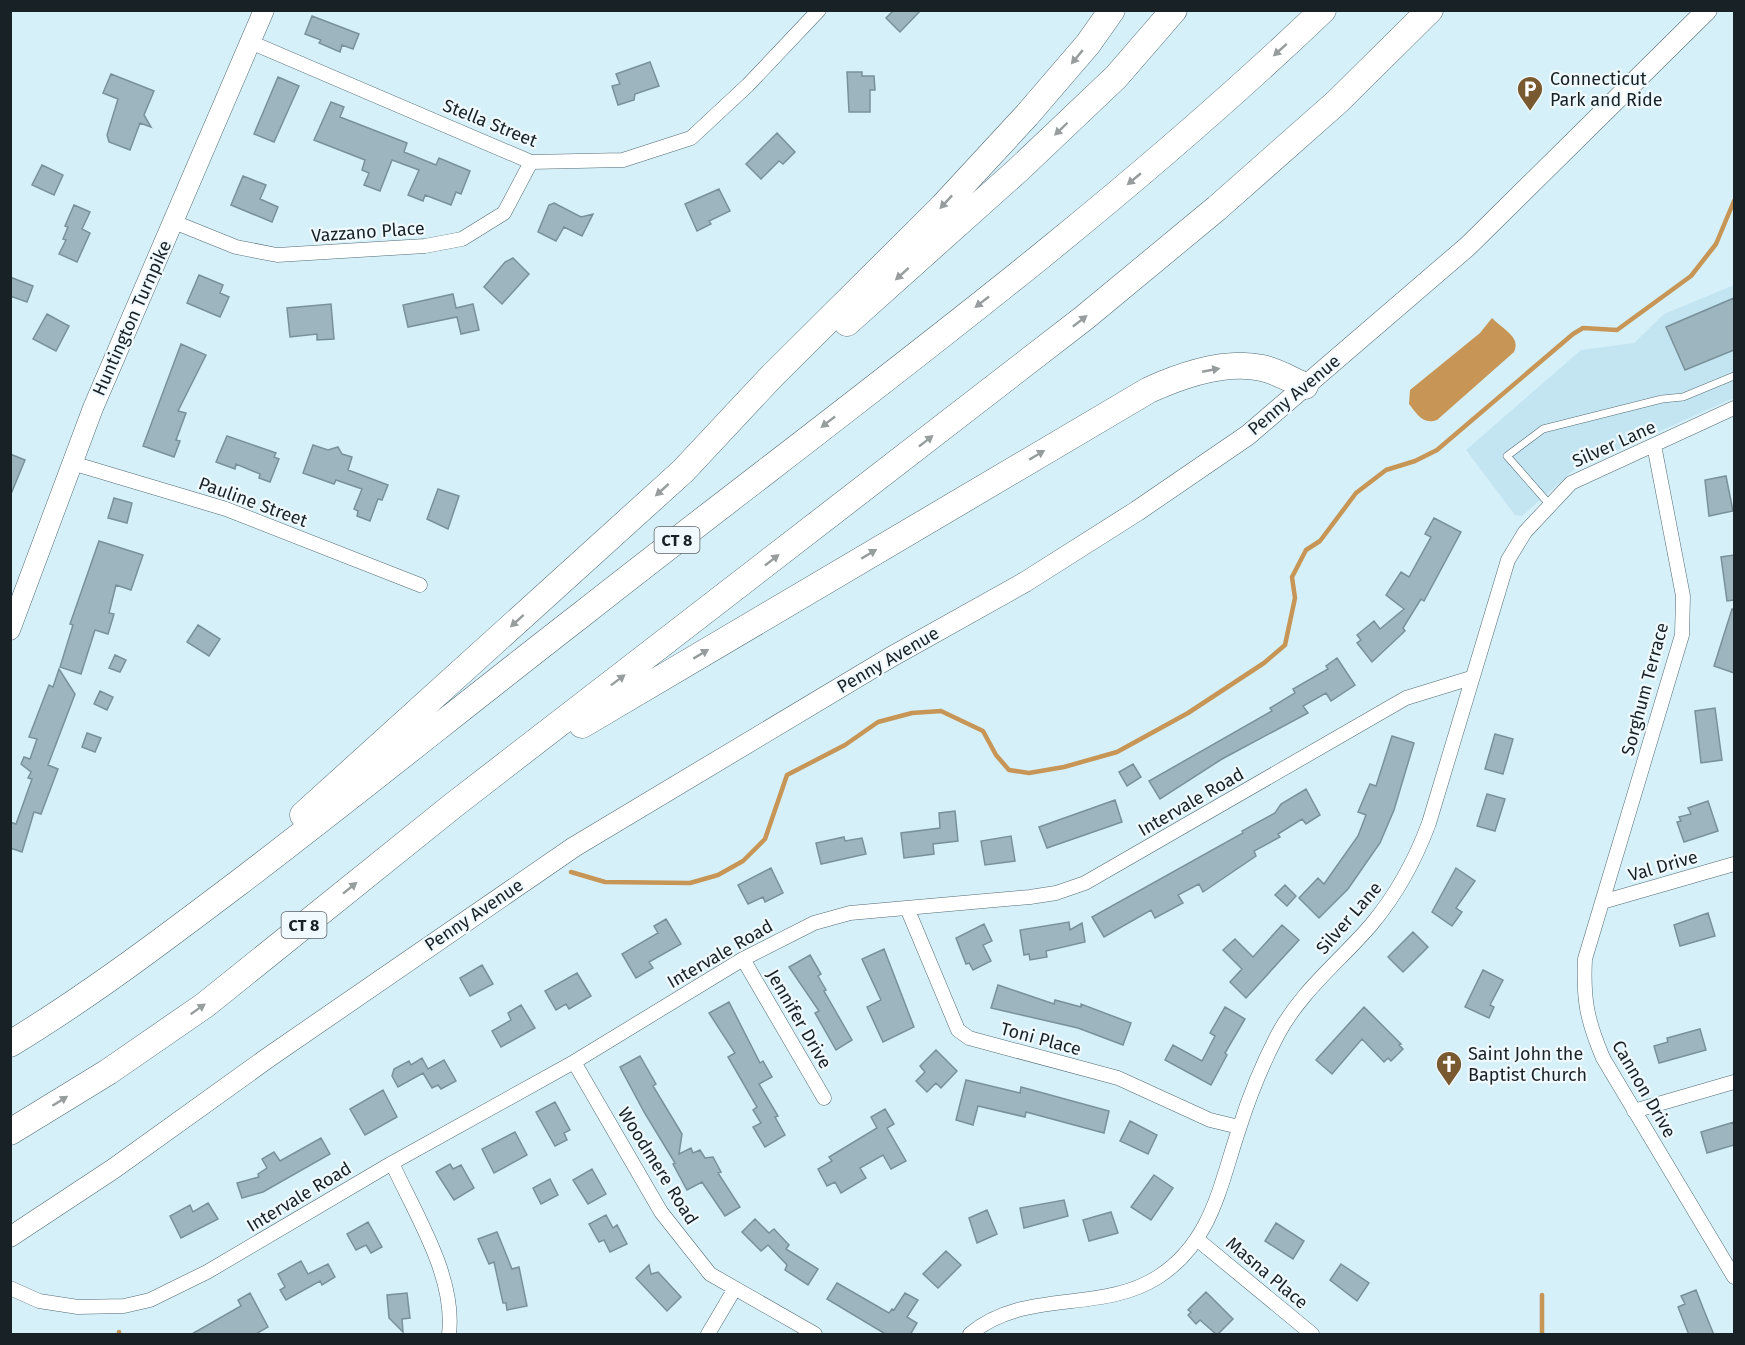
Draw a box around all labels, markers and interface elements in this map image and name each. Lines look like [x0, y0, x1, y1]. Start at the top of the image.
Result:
one-way arrow [1273, 43, 1287, 57]
one-way arrow [1071, 49, 1084, 64]
place label: Connecticut Park and Ride [1550, 68, 1663, 111]
parking icon: Connecticut Park and Ride [1515, 74, 1545, 112]
street label: Stella Street [440, 94, 541, 152]
one-way arrow [1054, 122, 1069, 136]
one-way arrow [1126, 172, 1141, 185]
one-way arrow [939, 194, 953, 209]
street label: Vazzano Place [311, 217, 425, 247]
street label: Huntington Turnpike [88, 237, 176, 399]
one-way arrow [895, 267, 910, 280]
one-way arrow [974, 295, 990, 308]
one-way arrow [1072, 314, 1088, 327]
street label: Penny Avenue [1243, 350, 1345, 440]
one-way arrow [1202, 365, 1221, 374]
one-way arrow [821, 415, 836, 427]
street label: Silver Lane [1569, 416, 1659, 472]
one-way arrow [918, 434, 934, 447]
one-way arrow [1029, 450, 1046, 460]
street label: Pauline Street [196, 472, 311, 532]
one-way arrow [655, 483, 670, 496]
road number: CT 8 [654, 527, 700, 553]
one-way arrow [861, 549, 877, 560]
one-way arrow [764, 554, 780, 567]
one-way arrow [510, 614, 525, 627]
street label: Sorghum Terrace [1617, 620, 1673, 758]
street label: Penny Avenue [833, 622, 943, 698]
one-way arrow [693, 648, 709, 659]
one-way arrow [610, 673, 626, 686]
street label: Intervale Road [1134, 763, 1248, 841]
street label: Val Drive [1626, 846, 1700, 886]
street label: Penny Avenue [421, 874, 527, 956]
street label: Silver Lane [1311, 877, 1387, 959]
one-way arrow [343, 882, 358, 894]
road number: CT 8 [282, 912, 326, 938]
street label: Intervale Road [663, 915, 777, 993]
street label: Jennifer Drive [762, 965, 836, 1073]
one-way arrow [189, 1003, 205, 1015]
street label: Toni Place [998, 1018, 1084, 1060]
street label: Cannon Drive [1607, 1036, 1681, 1142]
place label: Saint John the Baptist Church [1468, 1043, 1587, 1086]
church icon: Saint John the Baptist Church [1434, 1049, 1464, 1087]
one-way arrow [52, 1096, 68, 1107]
street label: Woodmere Road [613, 1103, 703, 1229]
street label: Intervale Road [243, 1157, 355, 1237]
street label: Masna Place [1221, 1232, 1313, 1314]

